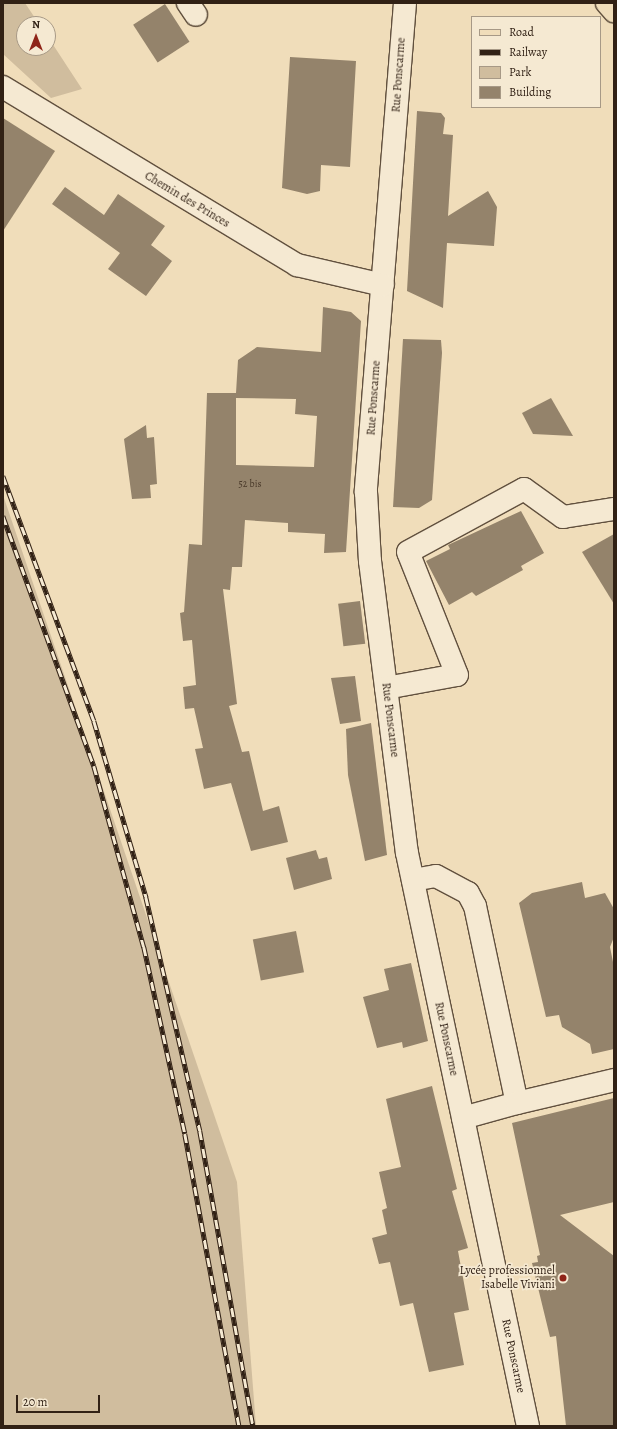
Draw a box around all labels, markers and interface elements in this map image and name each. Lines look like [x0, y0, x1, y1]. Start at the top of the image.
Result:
north arrow [16, 16, 56, 56]
legend [471, 16, 601, 108]
text: N [32, 17, 40, 32]
text: Road [509, 24, 534, 40]
street label: Rue Ponscarme [389, 37, 409, 113]
text: Railway [509, 44, 547, 60]
text: Park [509, 64, 532, 80]
text: Building [509, 84, 551, 100]
street label: Chemin des Princes [142, 169, 232, 231]
street label: Rue Ponscarme [364, 360, 384, 436]
house number: 52 bis [239, 478, 261, 490]
street label: Rue Ponscarme [378, 682, 402, 758]
street label: Rue Ponscarme [431, 1001, 461, 1077]
place label: Lycée professionnel Isabelle Viviani [460, 1264, 555, 1292]
marker: Lycée professionnel Isabelle Viviani [558, 1273, 568, 1283]
street label: Rue Ponscarme [498, 1318, 528, 1394]
scale bar [18, 1387, 102, 1413]
text: 20 m [23, 1394, 47, 1410]

